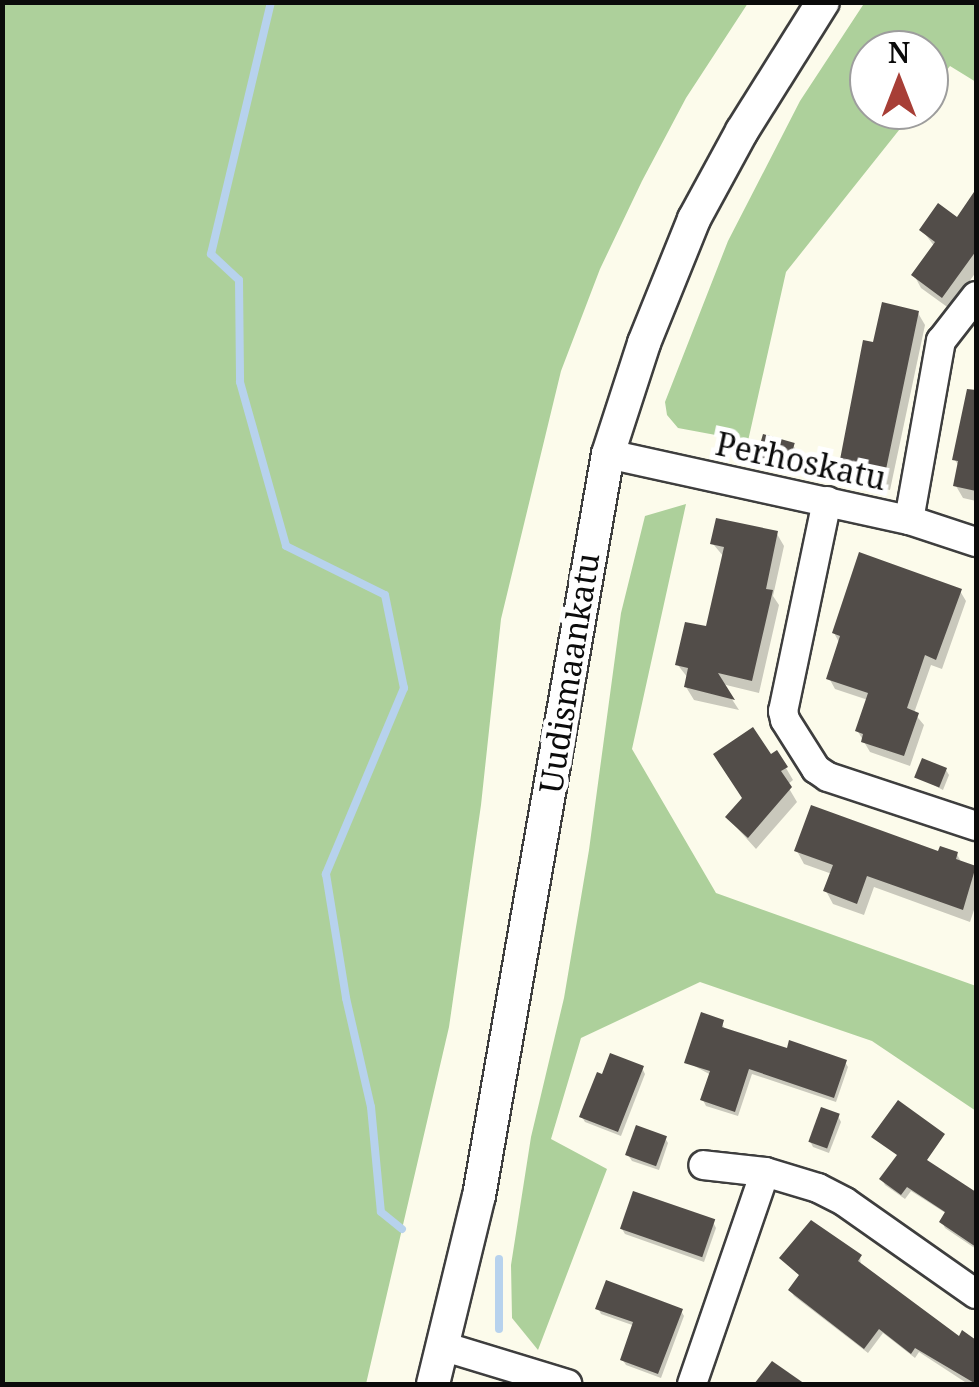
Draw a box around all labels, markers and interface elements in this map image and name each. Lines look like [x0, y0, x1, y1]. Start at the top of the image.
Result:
north arrow [849, 30, 949, 130]
text: N [888, 33, 910, 71]
street label: Perhoskatu [712, 424, 890, 498]
street label: Uudismaankatu [531, 550, 607, 796]

